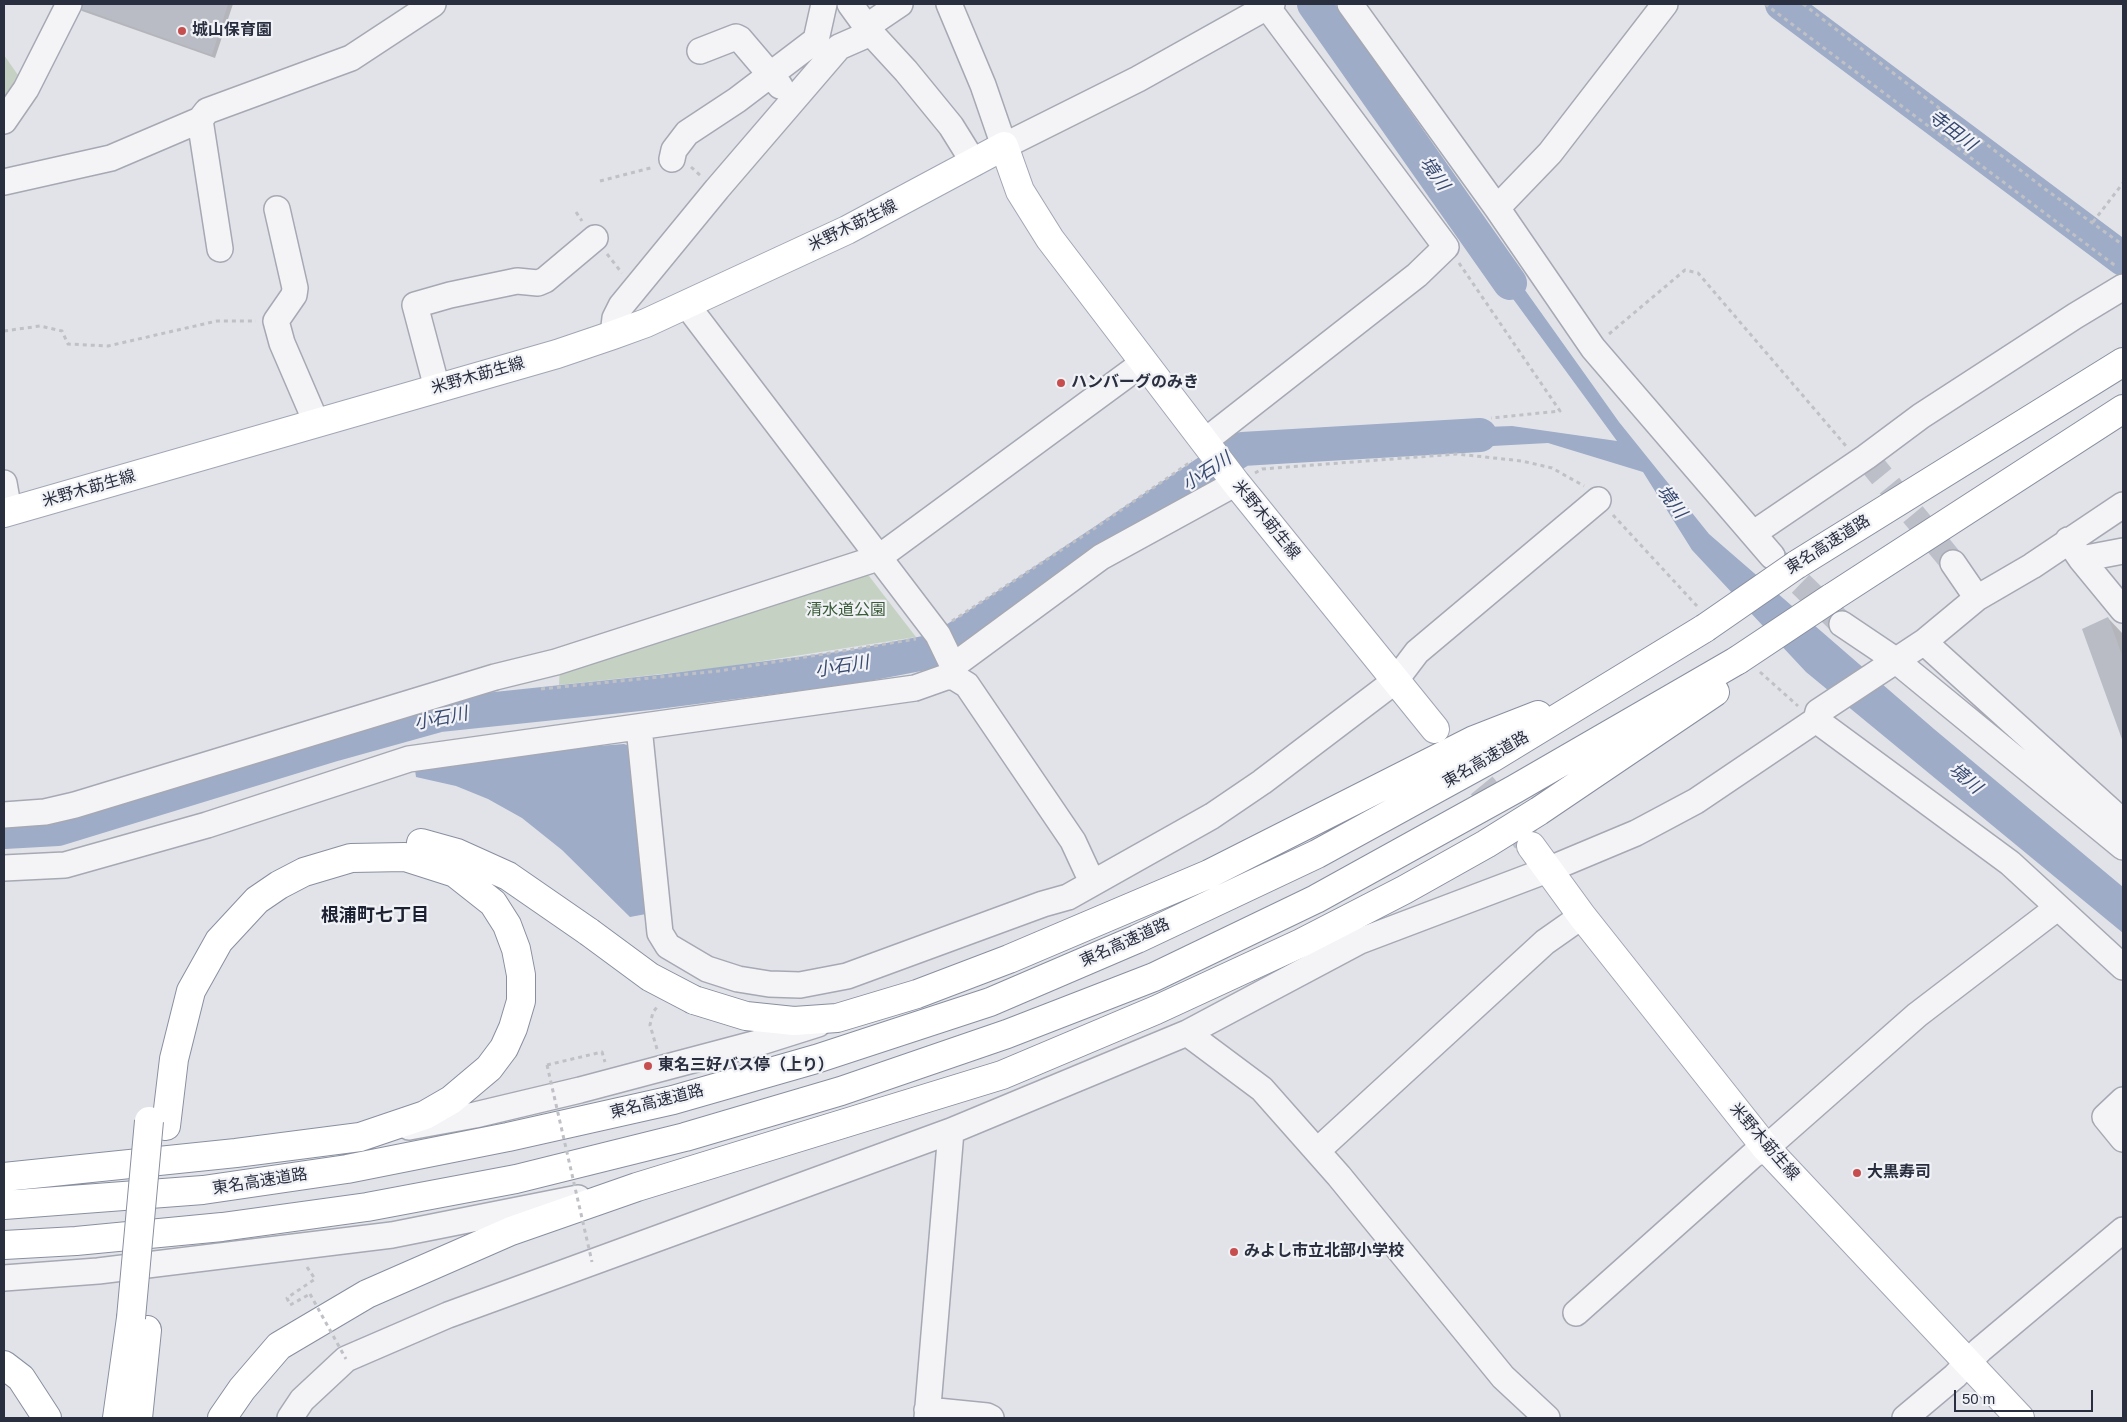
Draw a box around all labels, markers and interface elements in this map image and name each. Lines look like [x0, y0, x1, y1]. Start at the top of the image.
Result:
place label: 城山保育園 [192, 21, 272, 41]
marker: 城山保育園 [176, 25, 188, 37]
water label: 寺田川 [1924, 106, 1980, 156]
water label: 境川 [1415, 153, 1453, 195]
street label: 米野木莇生線 [806, 196, 900, 256]
street label: 米野木莇生線 [429, 354, 527, 398]
place label: ハンバーグのみき [1071, 373, 1199, 393]
marker: ハンバーグのみき [1055, 377, 1067, 389]
water label: 小石川 [1178, 448, 1236, 496]
street label: 米野木莇生線 [40, 467, 138, 511]
street label: 米野木莇生線 [1228, 477, 1304, 563]
water label: 境川 [1652, 481, 1690, 523]
street label: 東名高速道路 [1782, 511, 1874, 579]
park label: 清水道公園 [806, 601, 886, 621]
water label: 小石川 [814, 652, 870, 682]
water label: 小石川 [412, 703, 470, 735]
street label: 東名高速道路 [1440, 728, 1532, 792]
water label: 境川 [1944, 759, 1986, 799]
district label: 根浦町七丁目 [321, 905, 429, 927]
street label: 東名高速道路 [1077, 915, 1173, 971]
place label: 東名三好バス停（上り） [658, 1056, 834, 1076]
marker: 東名三好バス停（上り） [642, 1060, 654, 1072]
street label: 東名高速道路 [608, 1081, 706, 1123]
street label: 米野木莇生線 [1725, 1099, 1803, 1185]
place label: 大黒寿司 [1867, 1163, 1931, 1183]
street label: 東名高速道路 [211, 1165, 309, 1199]
marker: 大黒寿司 [1851, 1167, 1863, 1179]
place label: みよし市立北部小学校 [1244, 1242, 1404, 1262]
marker: みよし市立北部小学校 [1228, 1246, 1240, 1258]
scale bar [1957, 1380, 2096, 1412]
text: 50 m [1962, 1390, 1995, 1407]

